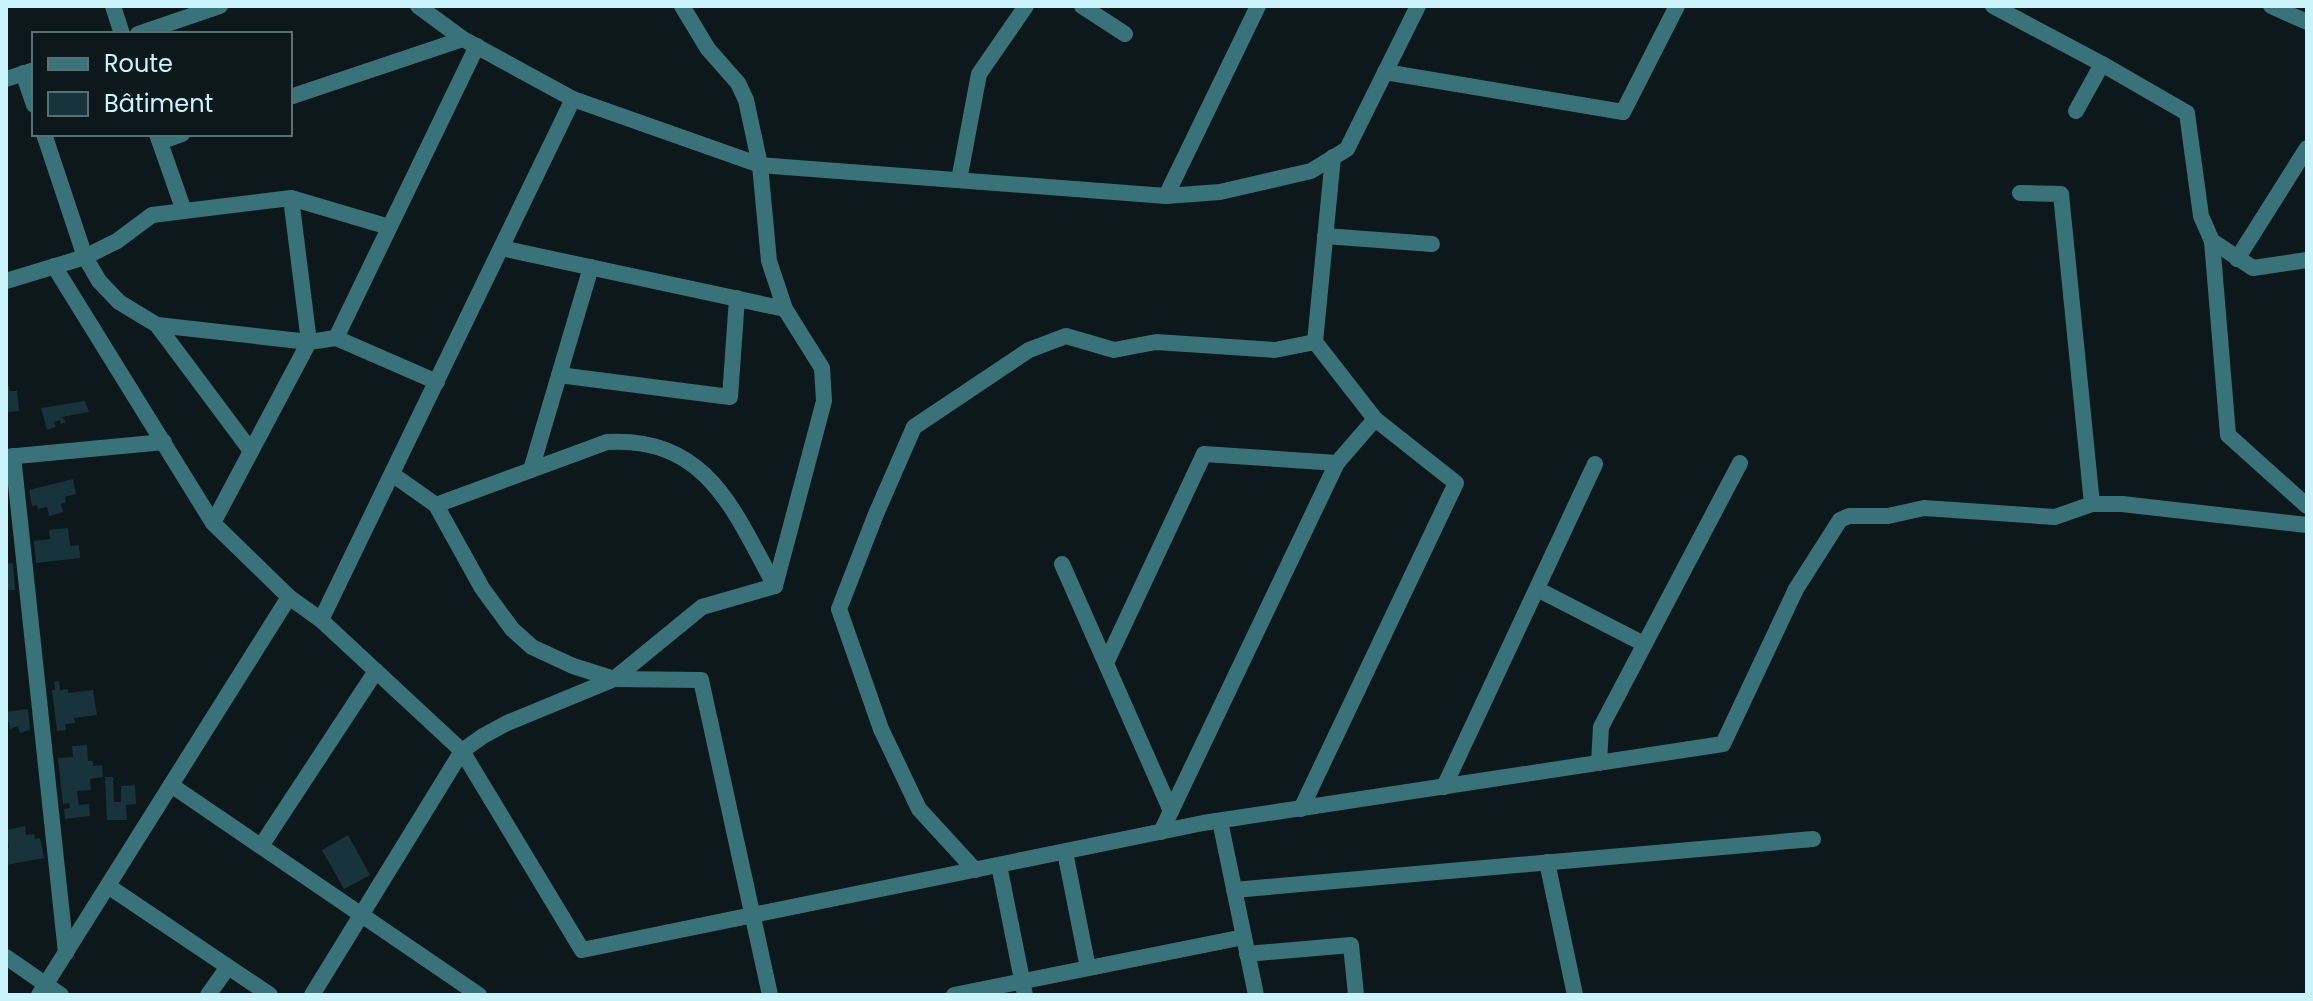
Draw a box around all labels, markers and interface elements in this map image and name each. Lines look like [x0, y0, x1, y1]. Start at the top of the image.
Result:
legend [32, 32, 292, 136]
text: Route [104, 47, 173, 80]
text: Bâtiment [104, 87, 213, 120]

